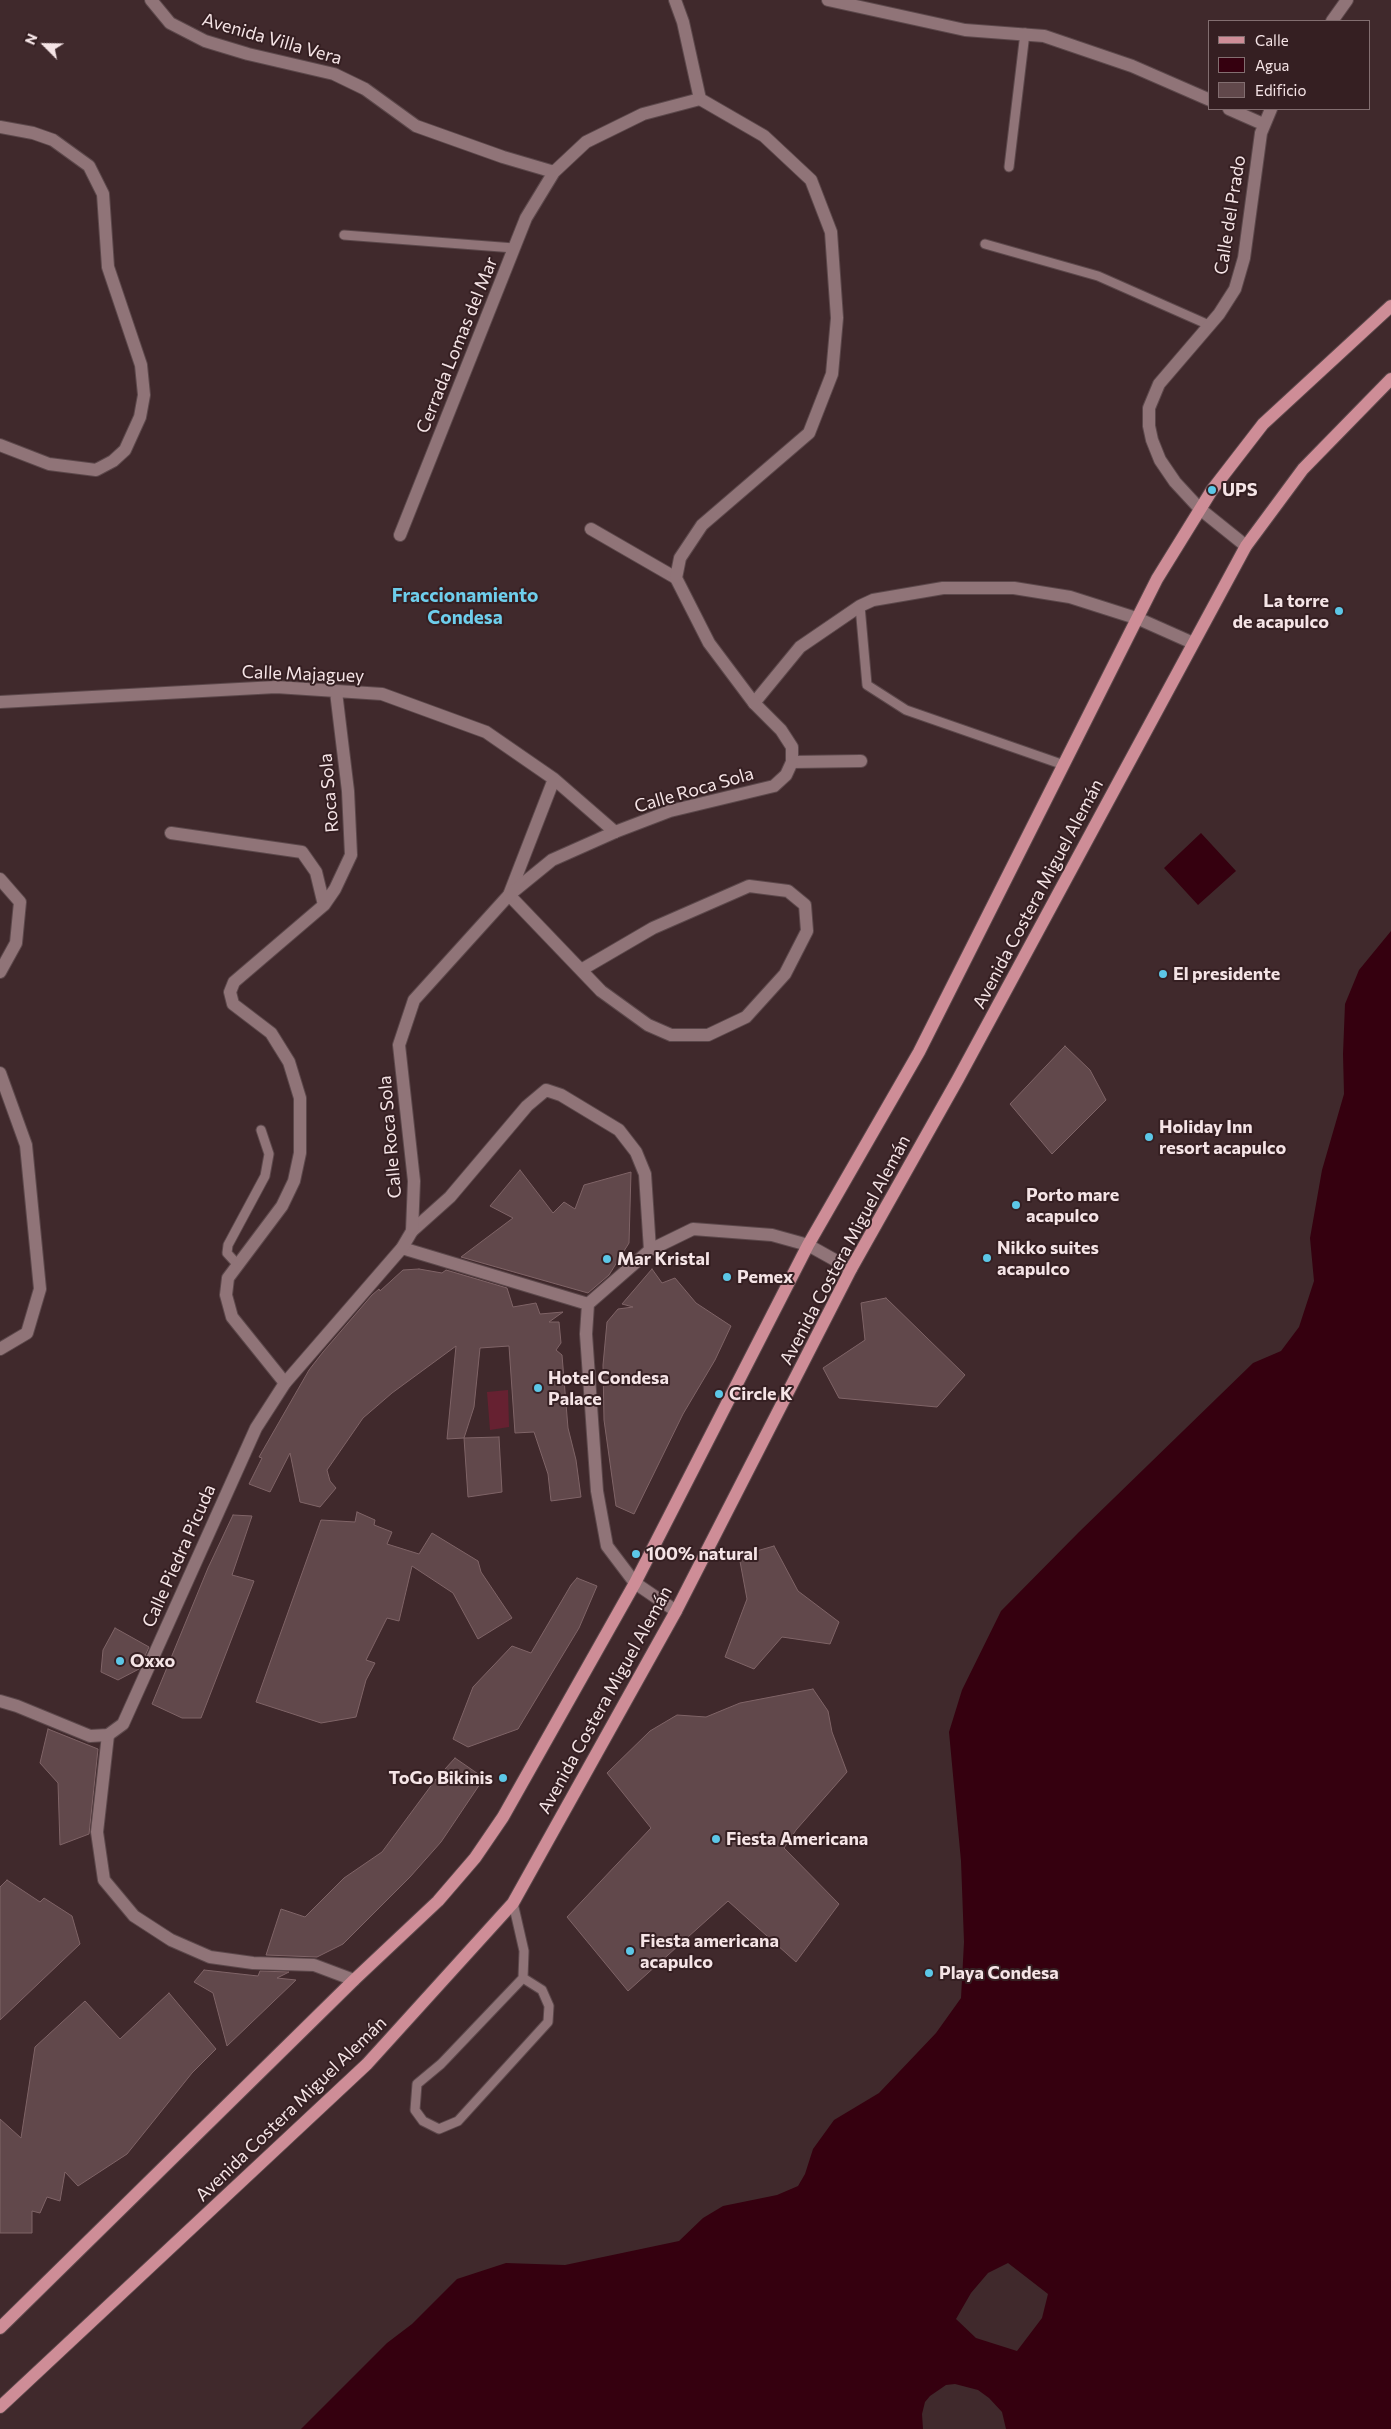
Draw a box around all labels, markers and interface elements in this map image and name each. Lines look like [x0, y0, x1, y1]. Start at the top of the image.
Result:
street label: Avenida Villa Vera [200, 9, 344, 69]
north arrow [20, 20, 70, 70]
legend [1208, 20, 1371, 110]
text: N [21, 31, 41, 47]
text: Calle [1255, 31, 1289, 49]
text: Agua [1255, 56, 1289, 74]
text: Edificio [1255, 81, 1306, 99]
street label: Calle del Prado [1210, 154, 1250, 276]
street label: Cerrada Lomas del Mar [412, 254, 502, 436]
place label: UPS [1222, 479, 1258, 501]
marker: UPS [1206, 484, 1218, 496]
district label: Fraccionamiento Condesa [392, 585, 538, 629]
place label: La torre de acapulco [1233, 590, 1329, 632]
marker: La torre de acapulco [1333, 605, 1345, 617]
street label: Calle Majaguey [241, 661, 365, 687]
street label: Roca Sola [315, 753, 343, 833]
street label: Calle Roca Sola [632, 763, 756, 817]
street label: Avenida Costera Miguel Alemán [968, 775, 1108, 1013]
place label: El presidente [1173, 963, 1280, 985]
marker: El presidente [1157, 968, 1169, 980]
street label: Calle Roca Sola [374, 1075, 406, 1199]
place label: Holiday Inn resort acapulco [1159, 1116, 1286, 1158]
street label: Avenida Costera Miguel Alemán [775, 1131, 915, 1369]
marker: Holiday Inn resort acapulco [1143, 1131, 1155, 1143]
place label: Porto mare acapulco [1026, 1184, 1119, 1226]
marker: Porto mare acapulco [1010, 1199, 1022, 1211]
place label: Nikko suites acapulco [997, 1237, 1099, 1280]
place label: Mar Kristal [617, 1248, 710, 1270]
marker: Nikko suites acapulco [981, 1252, 993, 1264]
marker: Mar Kristal [601, 1253, 613, 1265]
place label: Pemex [737, 1266, 793, 1288]
marker: Pemex [721, 1271, 733, 1283]
place label: Hotel Condesa Palace [548, 1367, 669, 1410]
marker: Hotel Condesa Palace [532, 1382, 544, 1394]
place label: Circle K [729, 1383, 793, 1405]
marker: Circle K [713, 1388, 725, 1400]
street label: Calle Piedra Picuda [138, 1481, 220, 1631]
place label: 100% natural [646, 1543, 758, 1565]
marker: 100% natural [630, 1548, 642, 1560]
street label: Avenida Costera Miguel Alemán [533, 1582, 677, 1818]
place label: Oxxo [130, 1650, 175, 1672]
marker: Oxxo [114, 1655, 126, 1667]
place label: ToGo Bikinis [389, 1767, 493, 1789]
marker: ToGo Bikinis [497, 1772, 509, 1784]
place label: Fiesta Americana [726, 1828, 868, 1850]
marker: Fiesta Americana [710, 1833, 722, 1845]
place label: Fiesta americana acapulco [640, 1930, 779, 1972]
marker: Fiesta americana acapulco [624, 1945, 636, 1957]
place label: Playa Condesa [939, 1962, 1059, 1984]
marker: Playa Condesa [923, 1967, 935, 1979]
street label: Avenida Costera Miguel Alemán [191, 2012, 391, 2206]

